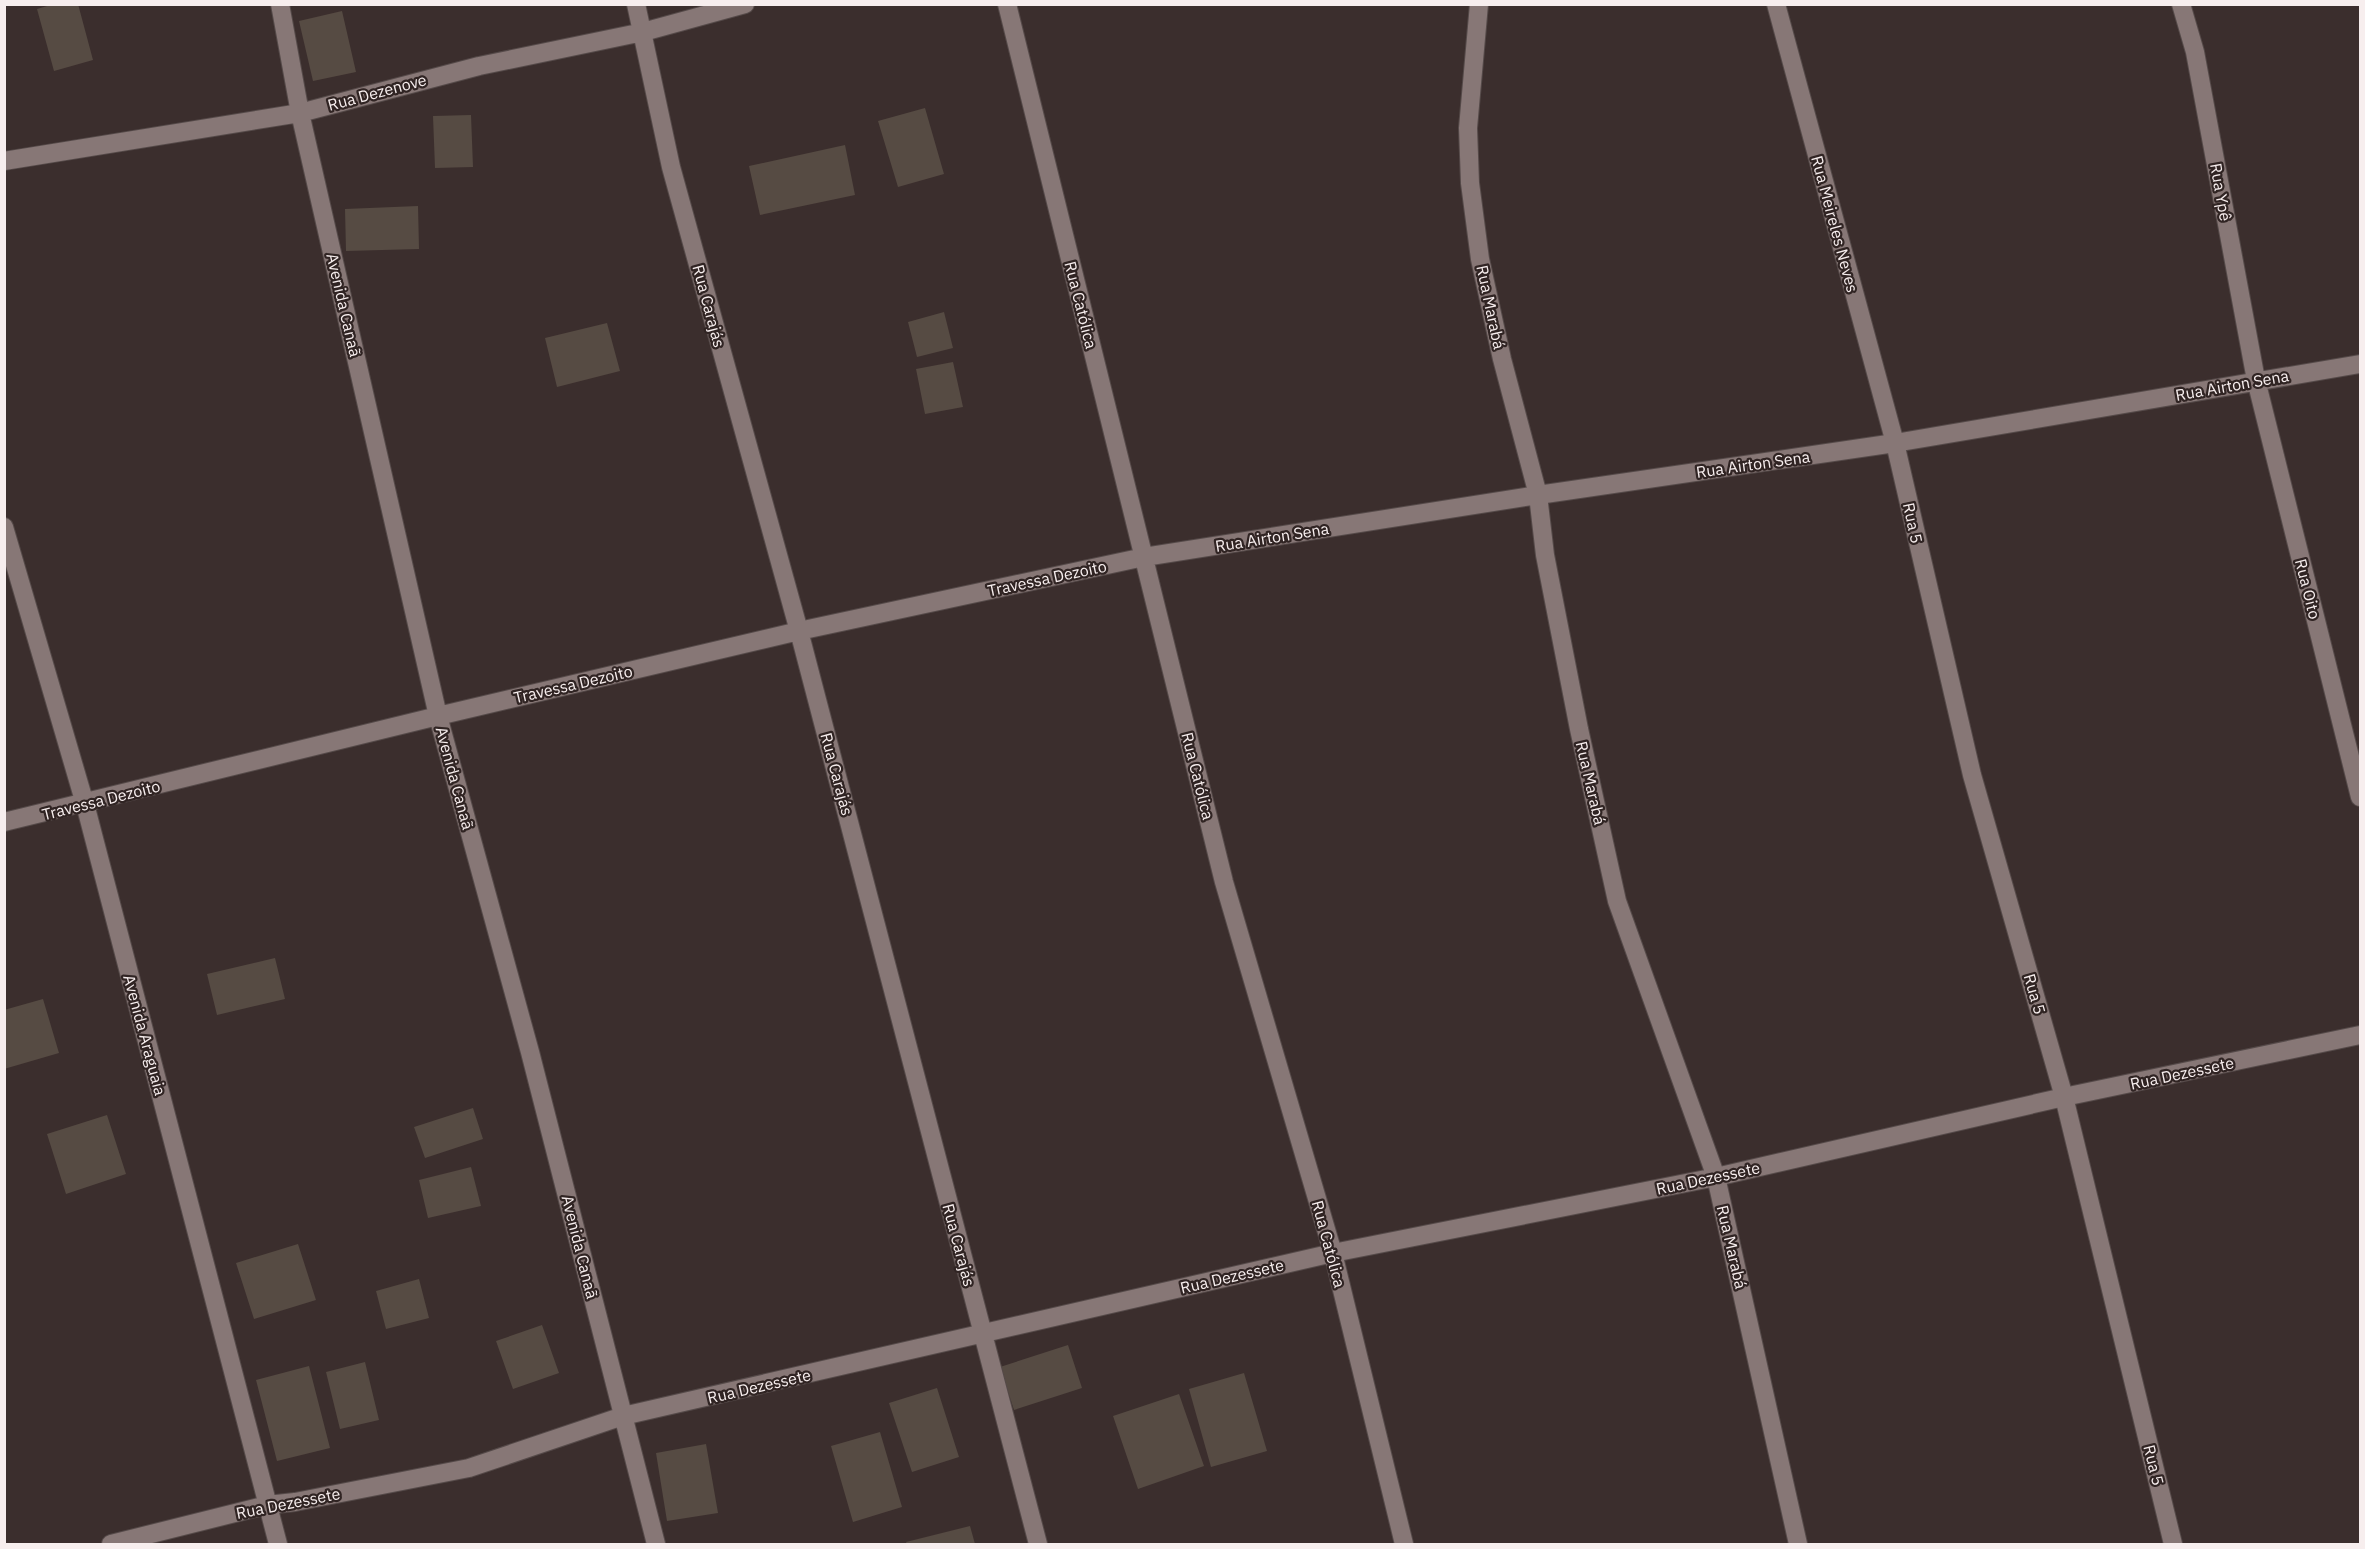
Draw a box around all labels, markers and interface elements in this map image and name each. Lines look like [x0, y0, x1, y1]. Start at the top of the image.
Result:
street label: Rua Dezenove [325, 69, 429, 115]
street label: Rua Meireles Neves [1807, 153, 1863, 295]
street label: Rua Ypê [2206, 161, 2236, 223]
street label: Avenida Canaã [322, 251, 366, 359]
street label: Rua Católica [1060, 259, 1102, 351]
street label: Rua Carajás [688, 262, 730, 350]
street label: Rua Marabá [1472, 263, 1510, 351]
street label: Rua Airton Sena [2174, 365, 2291, 405]
street label: Rua Airton Sena [1695, 446, 1812, 482]
street label: Rua 5 [1899, 501, 1927, 545]
street label: Rua Airton Sena [1214, 518, 1331, 556]
street label: Travessa Dezoito [986, 556, 1108, 600]
street label: Rua Oito [2291, 557, 2325, 621]
street label: Travessa Dezoito [512, 661, 634, 707]
street label: Avenida Canaã [432, 724, 478, 832]
street label: Rua Carajás [816, 730, 858, 818]
street label: Rua Católica [1177, 730, 1219, 822]
street label: Rua Marabá [1572, 739, 1610, 827]
street label: Travessa Dezoito [40, 776, 162, 824]
street label: Rua 5 [2020, 971, 2050, 1017]
street label: Avenida Araguaia [119, 972, 171, 1098]
street label: Rua Dezessete [2128, 1052, 2236, 1094]
street label: Rua Dezessete [1654, 1157, 1762, 1199]
street label: Avenida Canaã [557, 1193, 603, 1301]
street label: Rua Católica [1308, 1198, 1350, 1290]
street label: Rua Carajás [938, 1201, 980, 1289]
street label: Rua Marabá [1713, 1203, 1751, 1291]
street label: Rua Dezessete [1178, 1254, 1286, 1298]
street label: Rua Dezessete [705, 1364, 813, 1408]
street label: Rua 5 [2139, 1443, 2169, 1487]
street label: Rua Dezessete [234, 1483, 342, 1523]

